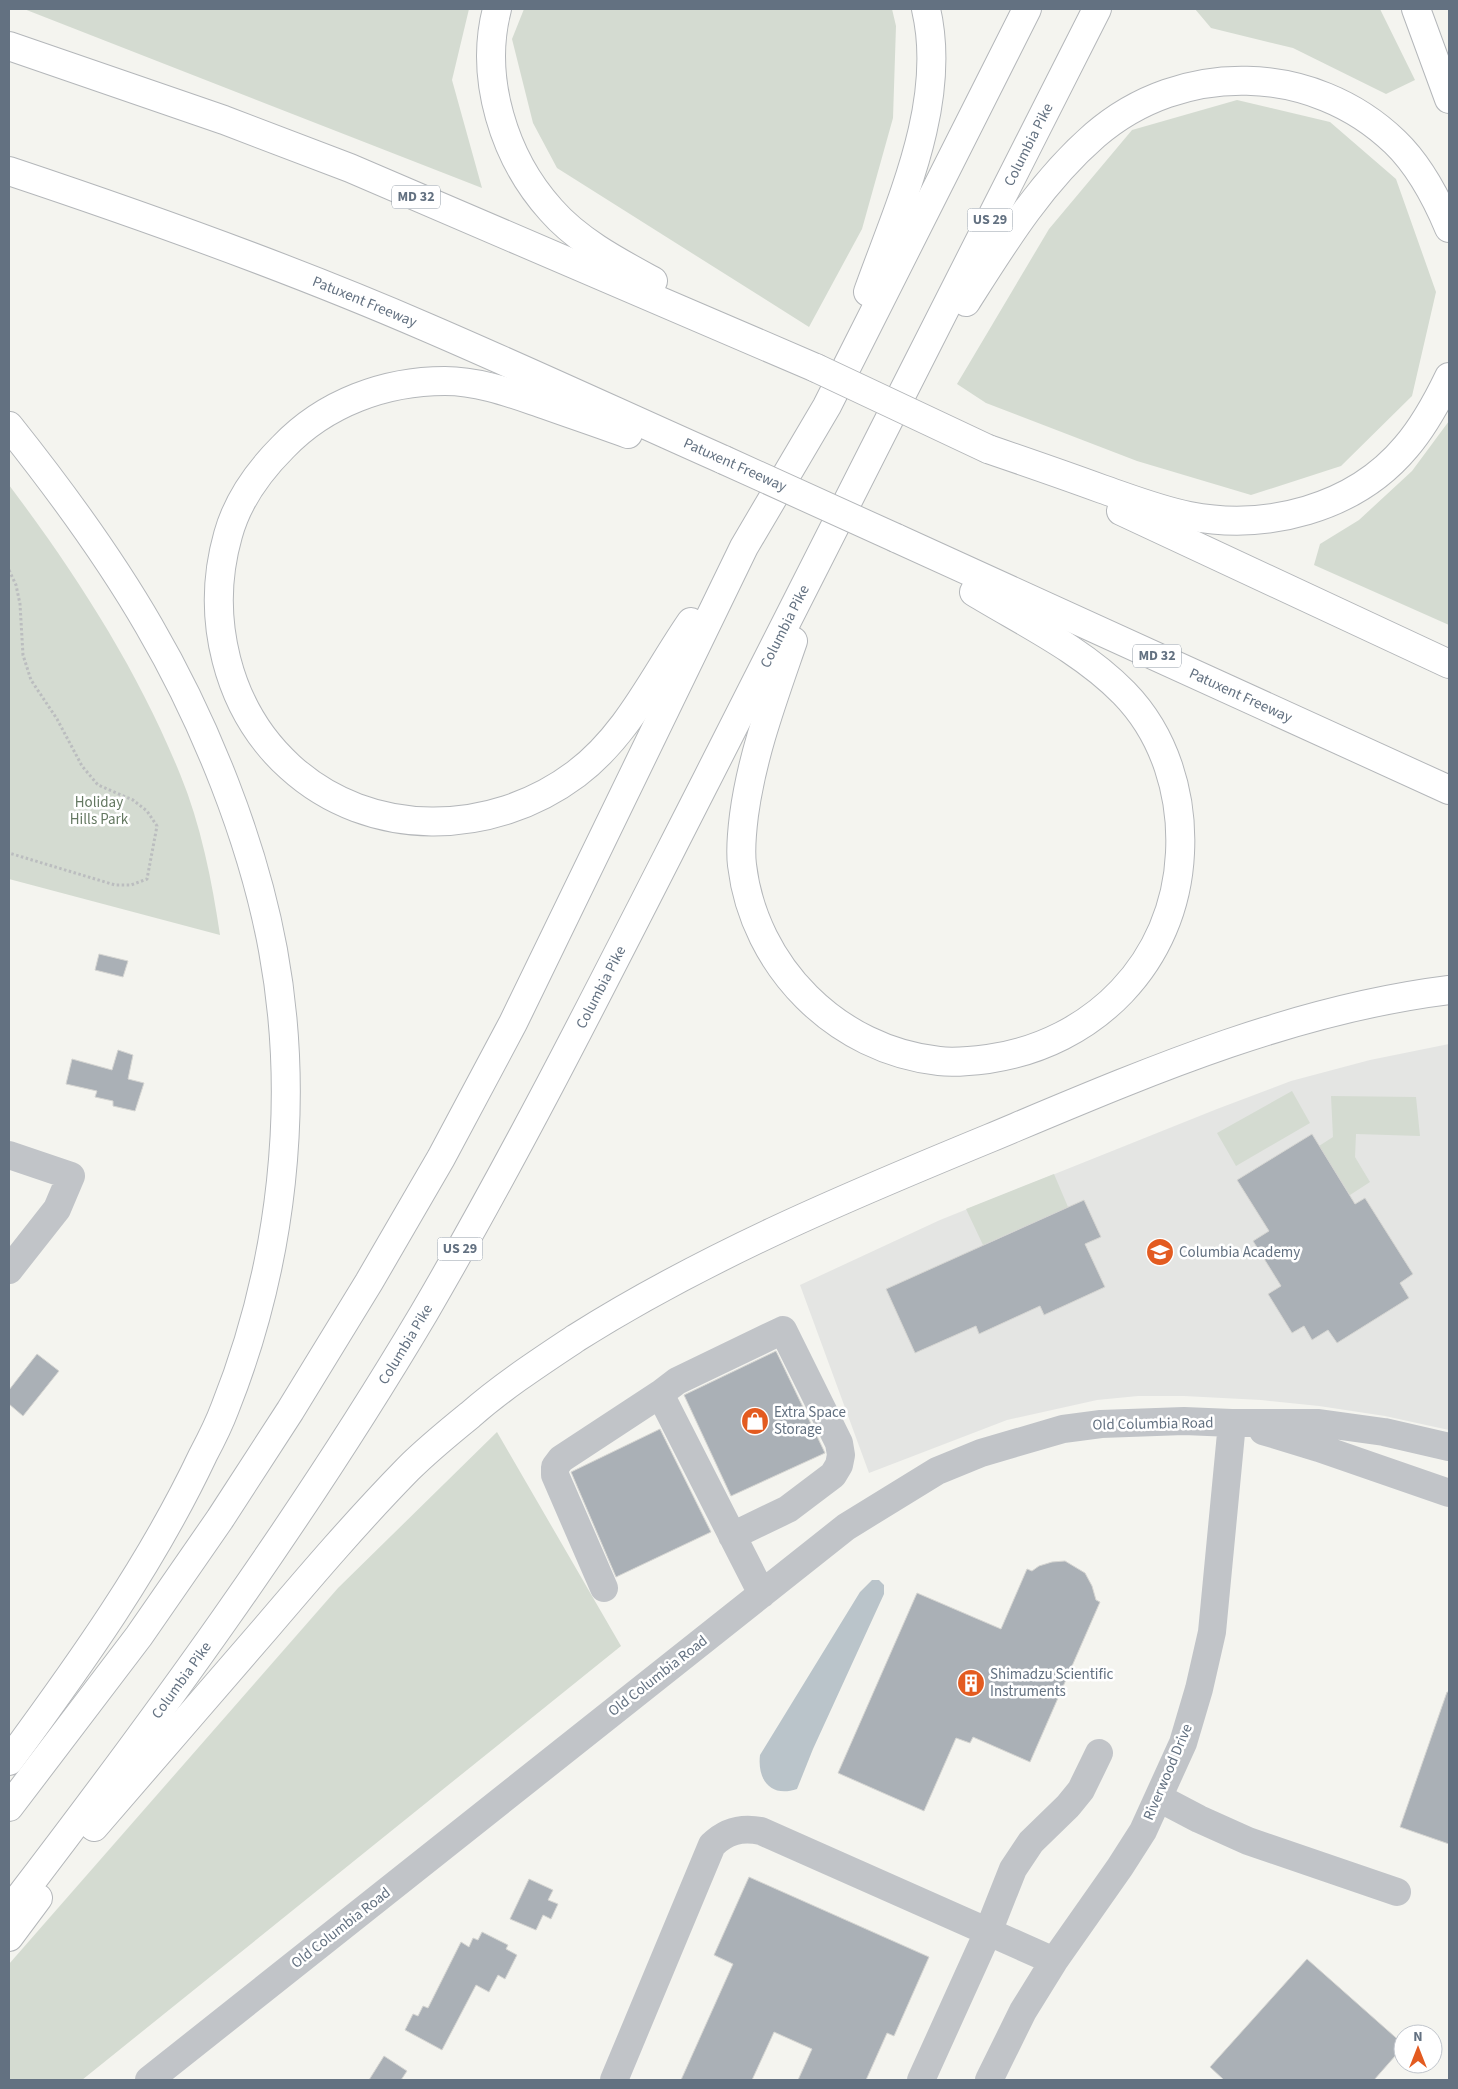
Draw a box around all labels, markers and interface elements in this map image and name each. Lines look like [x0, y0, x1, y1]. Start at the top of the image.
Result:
street label: Columbia Pike [998, 99, 1058, 190]
road number: MD 32 [392, 186, 440, 208]
road number: US 29 [968, 208, 1012, 232]
street label: Patuxent Freeway [310, 271, 420, 332]
street label: Patuxent Freeway [680, 433, 790, 497]
street label: Columbia Pike [755, 581, 814, 671]
road number: MD 32 [1133, 644, 1181, 668]
street label: Patuxent Freeway [1186, 663, 1296, 728]
park label: Holiday Hills Park [70, 792, 129, 830]
street label: Columbia Pike [571, 942, 631, 1032]
school or university icon: Columbia Academy [1145, 1237, 1175, 1267]
road number: US 29 [438, 1238, 482, 1260]
place label: Columbia Academy [1179, 1242, 1300, 1263]
street label: Columbia Pike [373, 1300, 438, 1388]
place label: Extra Space Storage [774, 1402, 846, 1440]
shop icon: Extra Space Storage [740, 1406, 770, 1436]
street label: Old Columbia Road [1092, 1412, 1214, 1436]
street label: Old Columbia Road [604, 1630, 712, 1722]
street label: Columbia Pike [146, 1637, 216, 1723]
place label: Shimadzu Scientific Instruments [990, 1664, 1114, 1702]
building icon: Shimadzu Scientific Instruments [956, 1668, 986, 1698]
street label: Riverwood Drive [1138, 1721, 1198, 1823]
street label: Old Columbia Road [287, 1882, 395, 1974]
north arrow [1393, 2024, 1443, 2074]
text: N [1413, 2027, 1423, 2047]

